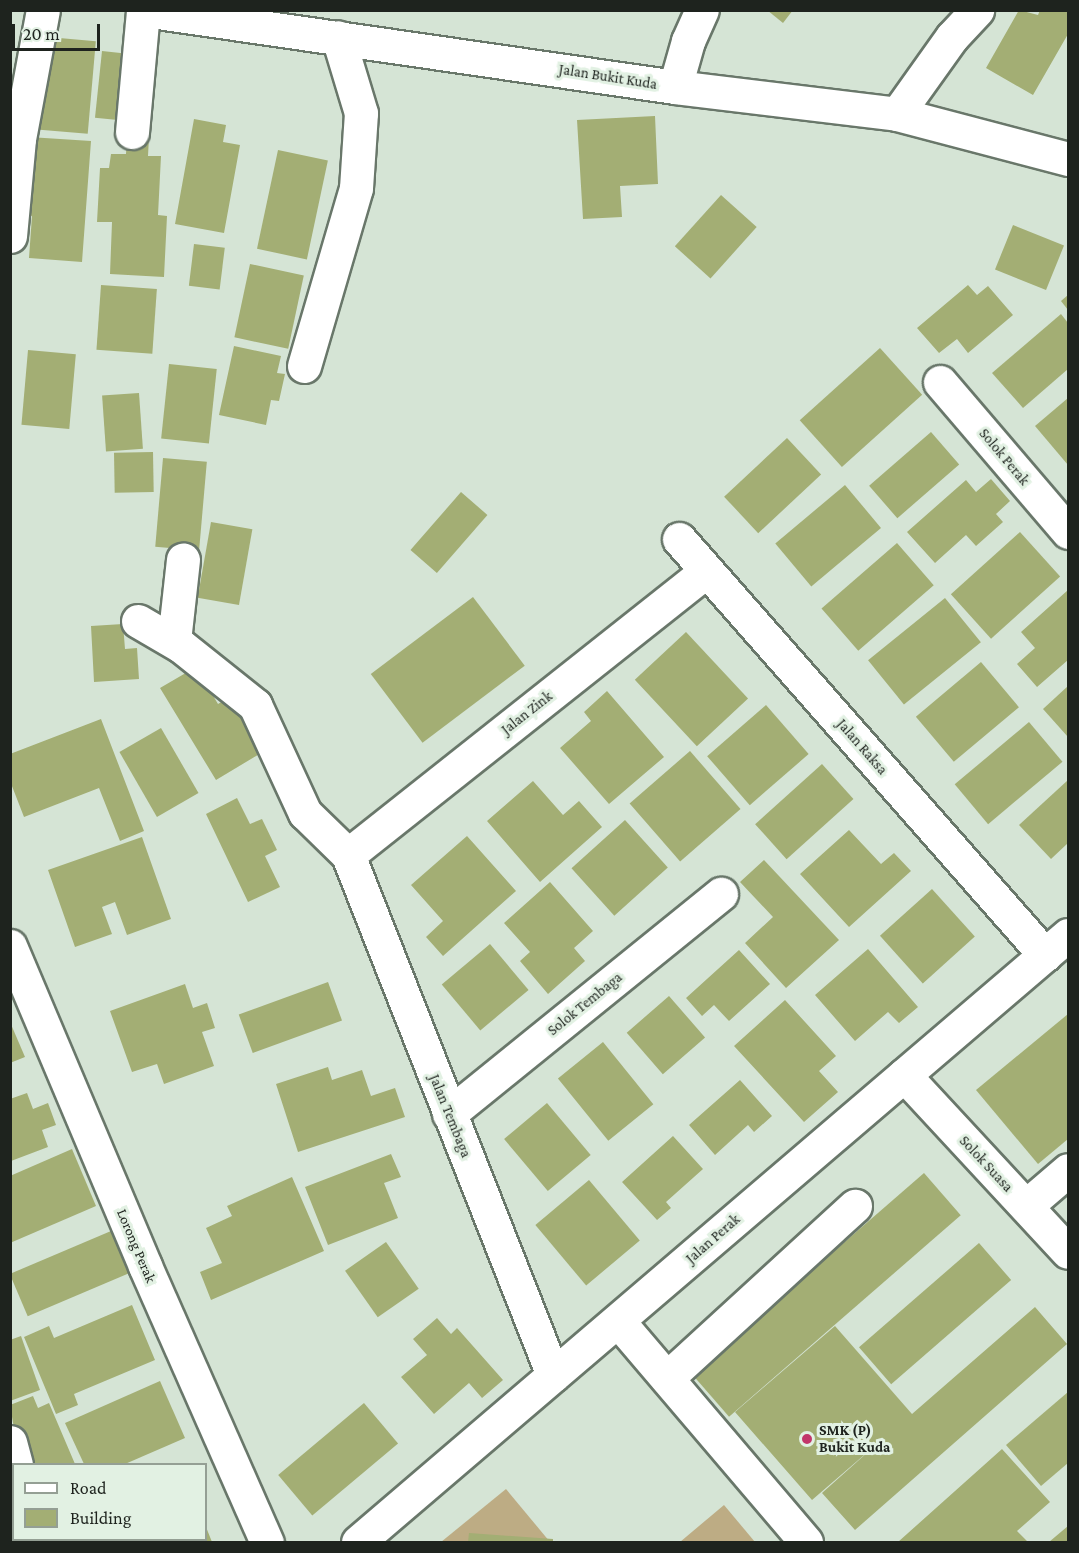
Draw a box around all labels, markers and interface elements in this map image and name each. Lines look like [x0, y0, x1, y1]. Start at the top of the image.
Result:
scale bar [15, 12, 104, 50]
text: 20 m [23, 24, 60, 44]
street label: Jalan Bukit Kuda [558, 60, 658, 94]
street label: Solok Perak [975, 425, 1033, 489]
street label: Jalan Zink [498, 687, 556, 739]
street label: Jalan Raksa [833, 715, 891, 779]
street label: Solok Tembaga [544, 968, 626, 1040]
street label: Jalan Tembaga [425, 1072, 475, 1160]
street label: Solok Suasa [955, 1132, 1017, 1196]
street label: Lorong Perak [112, 1206, 160, 1286]
street label: Jalan Perak [682, 1211, 744, 1267]
place label: SMK (P) Bukit Kuda [819, 1421, 890, 1456]
marker: SMK (P) Bukit Kuda [800, 1432, 814, 1446]
legend [12, 1463, 207, 1541]
text: Road [70, 1478, 107, 1498]
text: Building [70, 1508, 131, 1528]

